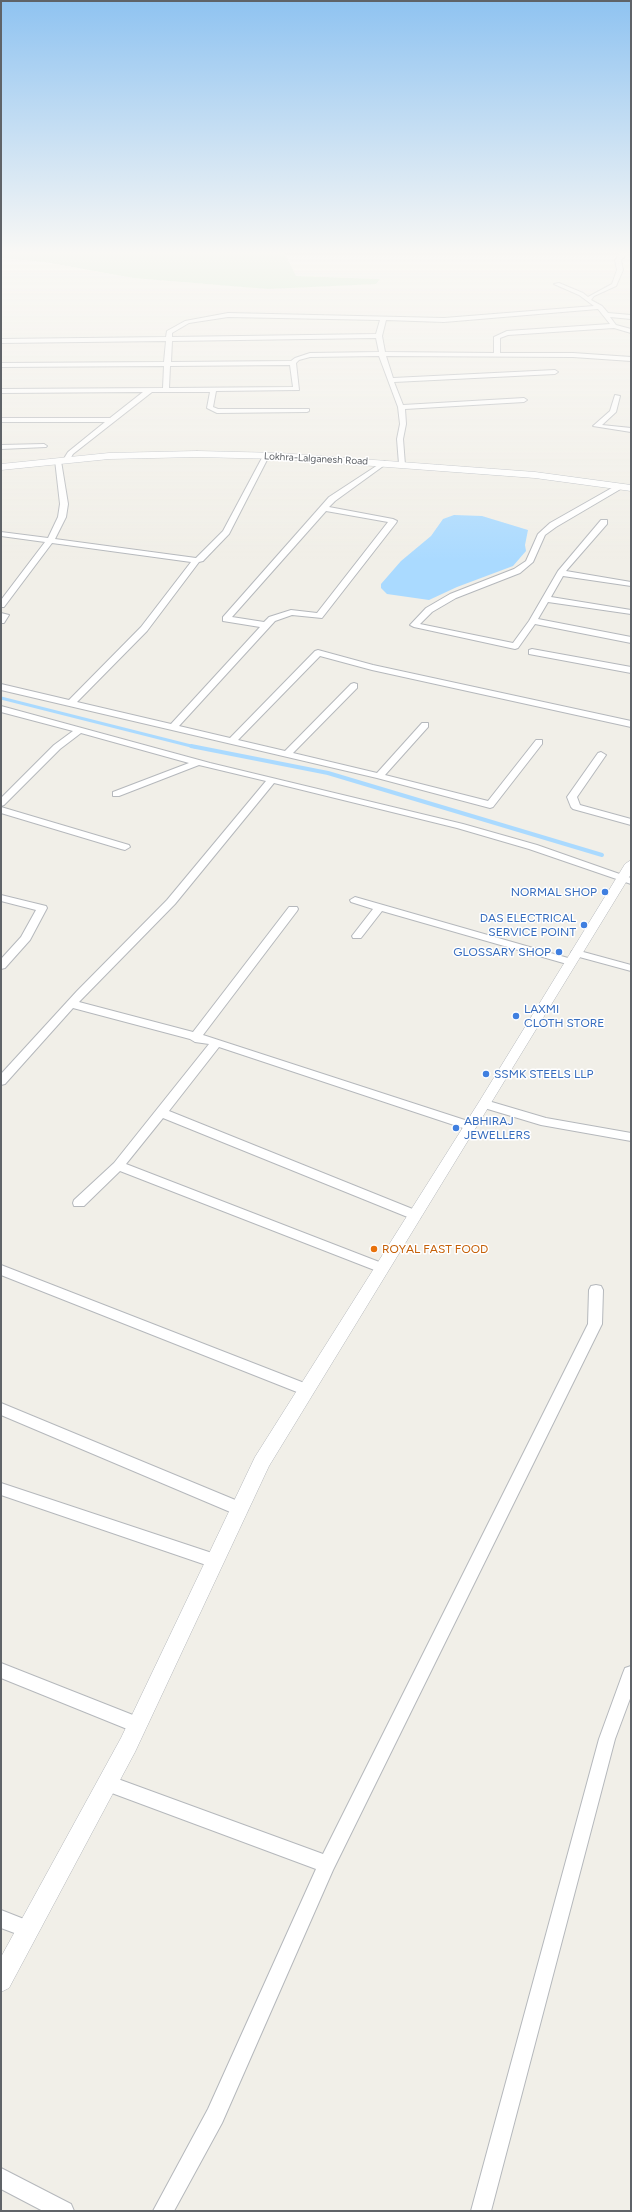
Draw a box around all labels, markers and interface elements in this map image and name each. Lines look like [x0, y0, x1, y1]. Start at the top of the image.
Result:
street label: Lokhra-Lalganesh Road [264, 450, 368, 468]
place label: NORMAL SHOP [511, 885, 597, 899]
marker: NORMAL SHOP [600, 887, 610, 897]
place label: DAS ELECTRICAL SERVICE POINT [480, 911, 576, 939]
marker: DAS ELECTRICAL SERVICE POINT [579, 920, 589, 930]
place label: GLOSSARY SHOP [453, 945, 551, 959]
marker: GLOSSARY SHOP [554, 947, 564, 957]
place label: LAXMI CLOTH STORE [524, 1002, 604, 1030]
marker: LAXMI CLOTH STORE [511, 1011, 521, 1021]
place label: SSMK STEELS LLP [494, 1067, 593, 1081]
marker: SSMK STEELS LLP [481, 1069, 491, 1079]
place label: ABHIRAJ JEWELLERS [464, 1114, 530, 1142]
marker: ABHIRAJ JEWELLERS [451, 1123, 461, 1133]
place label: ROYAL FAST FOOD [382, 1242, 488, 1256]
marker: ROYAL FAST FOOD [369, 1244, 379, 1254]

